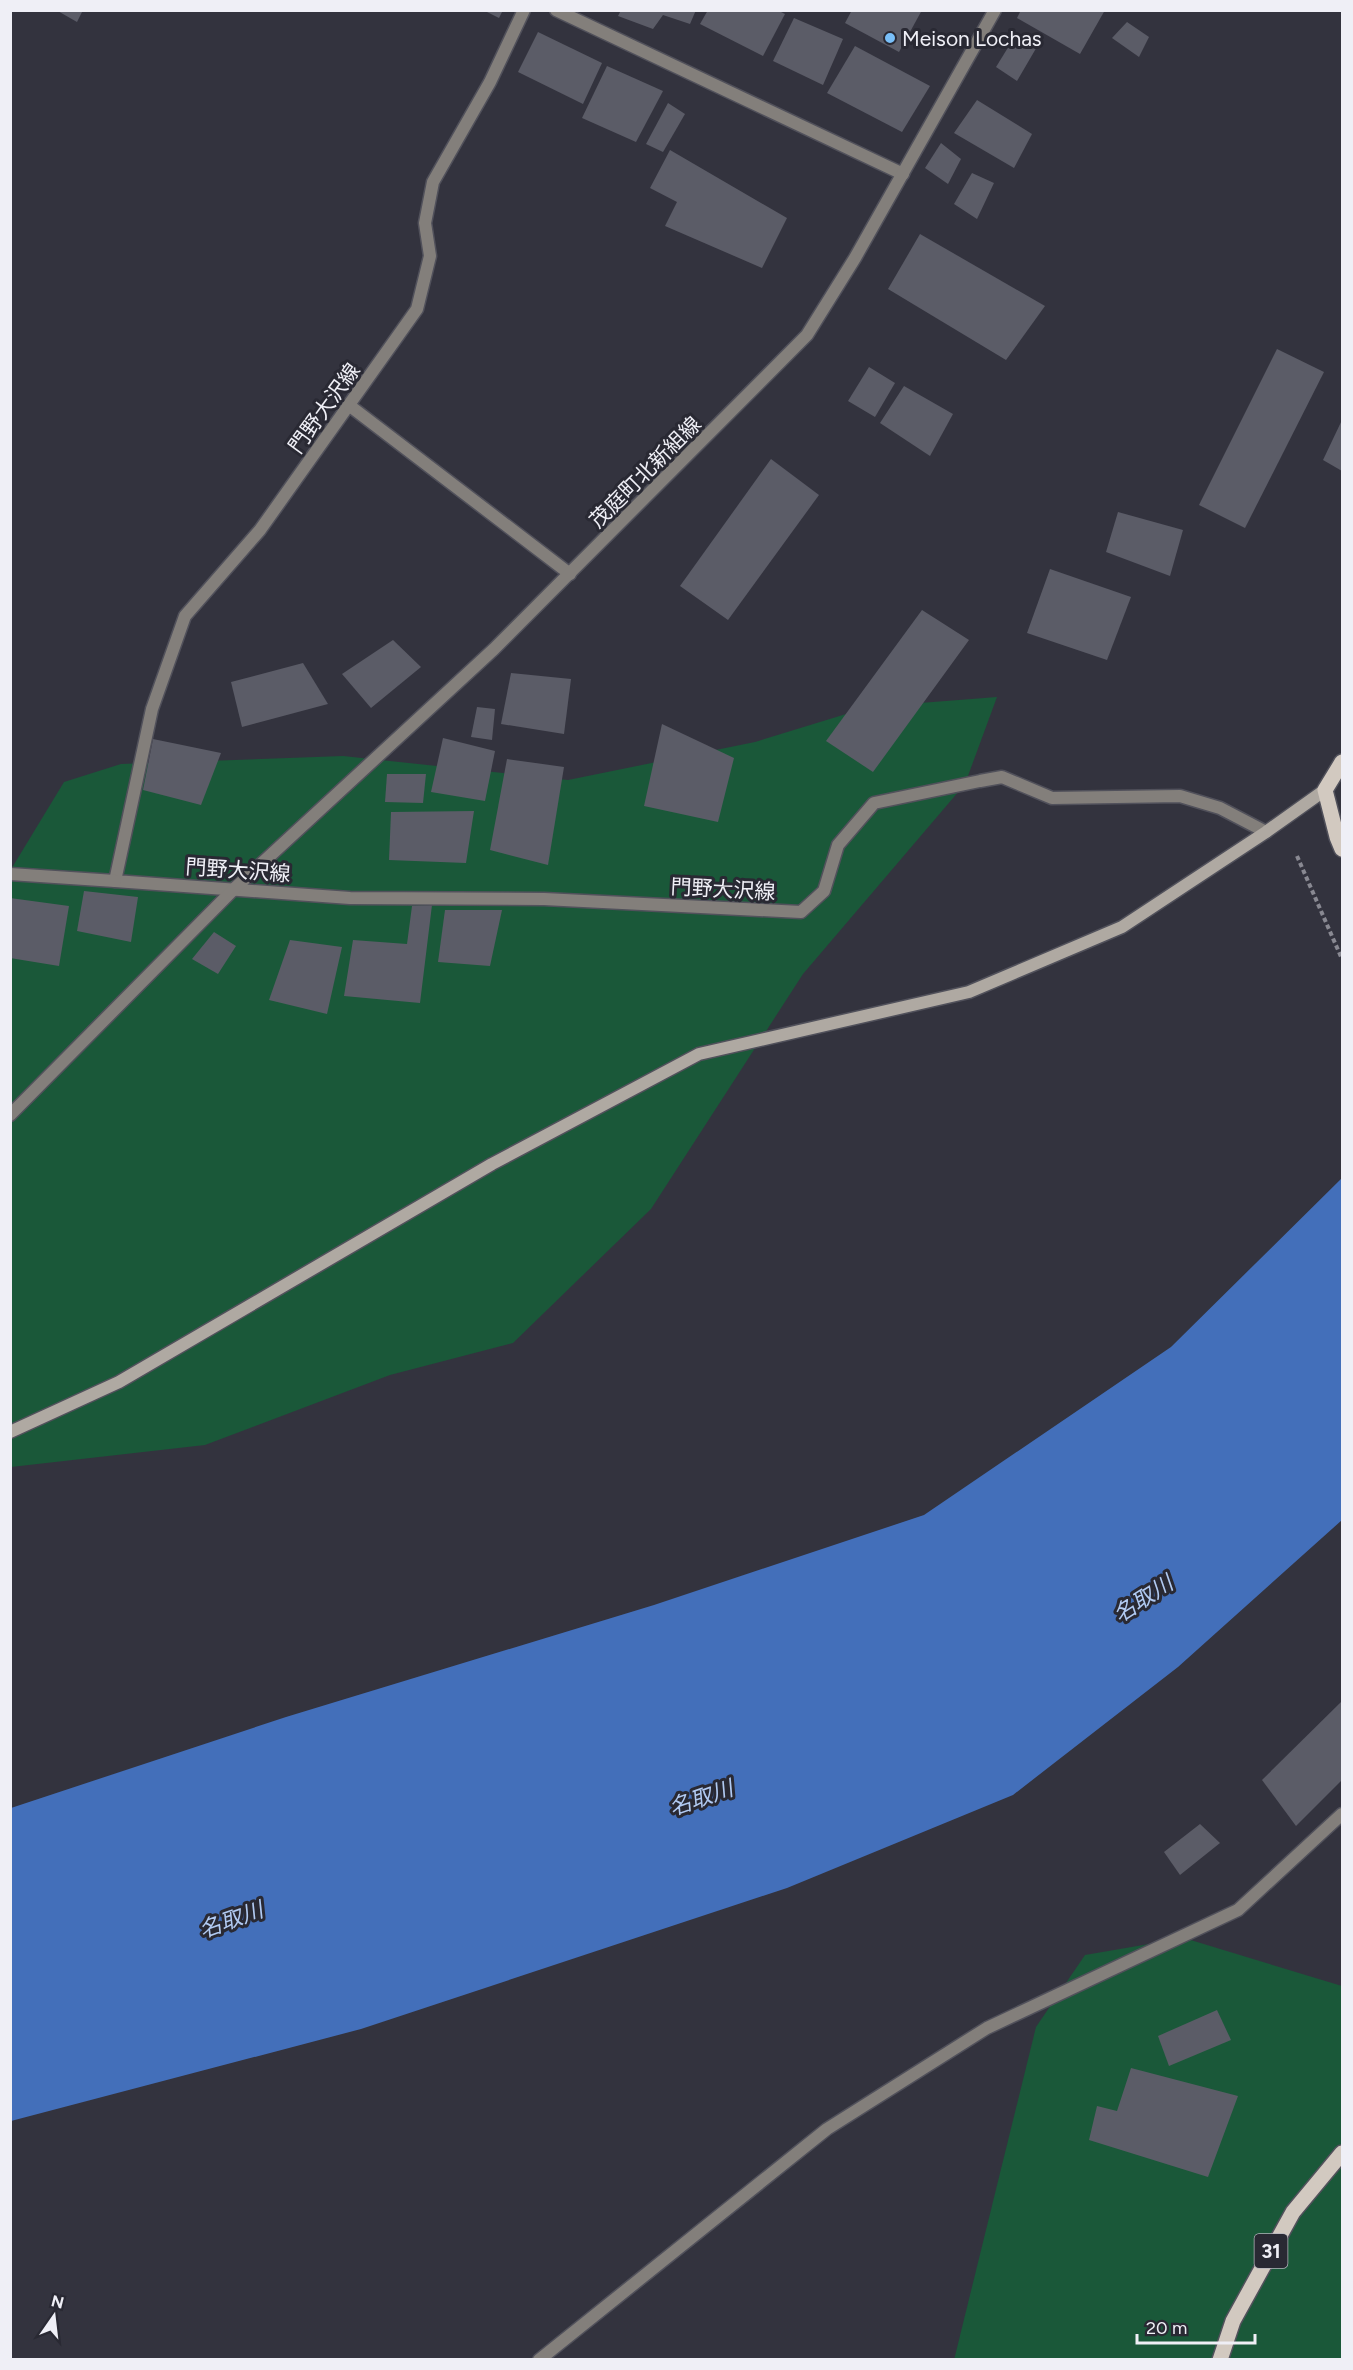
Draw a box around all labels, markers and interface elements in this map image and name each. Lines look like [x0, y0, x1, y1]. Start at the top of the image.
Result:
place label: Meison Lochas [902, 26, 1042, 51]
marker: Meison Lochas [883, 31, 897, 45]
street label: 門野大沢線 [283, 358, 365, 458]
street label: 茂庭町北新組線 [584, 411, 706, 533]
street label: 門野大沢線 [185, 854, 291, 886]
street label: 門野大沢線 [670, 874, 776, 904]
water label: 名取川 [1108, 1569, 1180, 1628]
water label: 名取川 [665, 1774, 738, 1822]
water label: 名取川 [195, 1895, 268, 1944]
road number: 31 [1254, 2234, 1288, 2268]
north arrow [24, 2286, 84, 2346]
text: N [49, 2291, 66, 2313]
scale bar [1137, 2307, 1256, 2345]
text: 20 m [1146, 2317, 1187, 2339]

